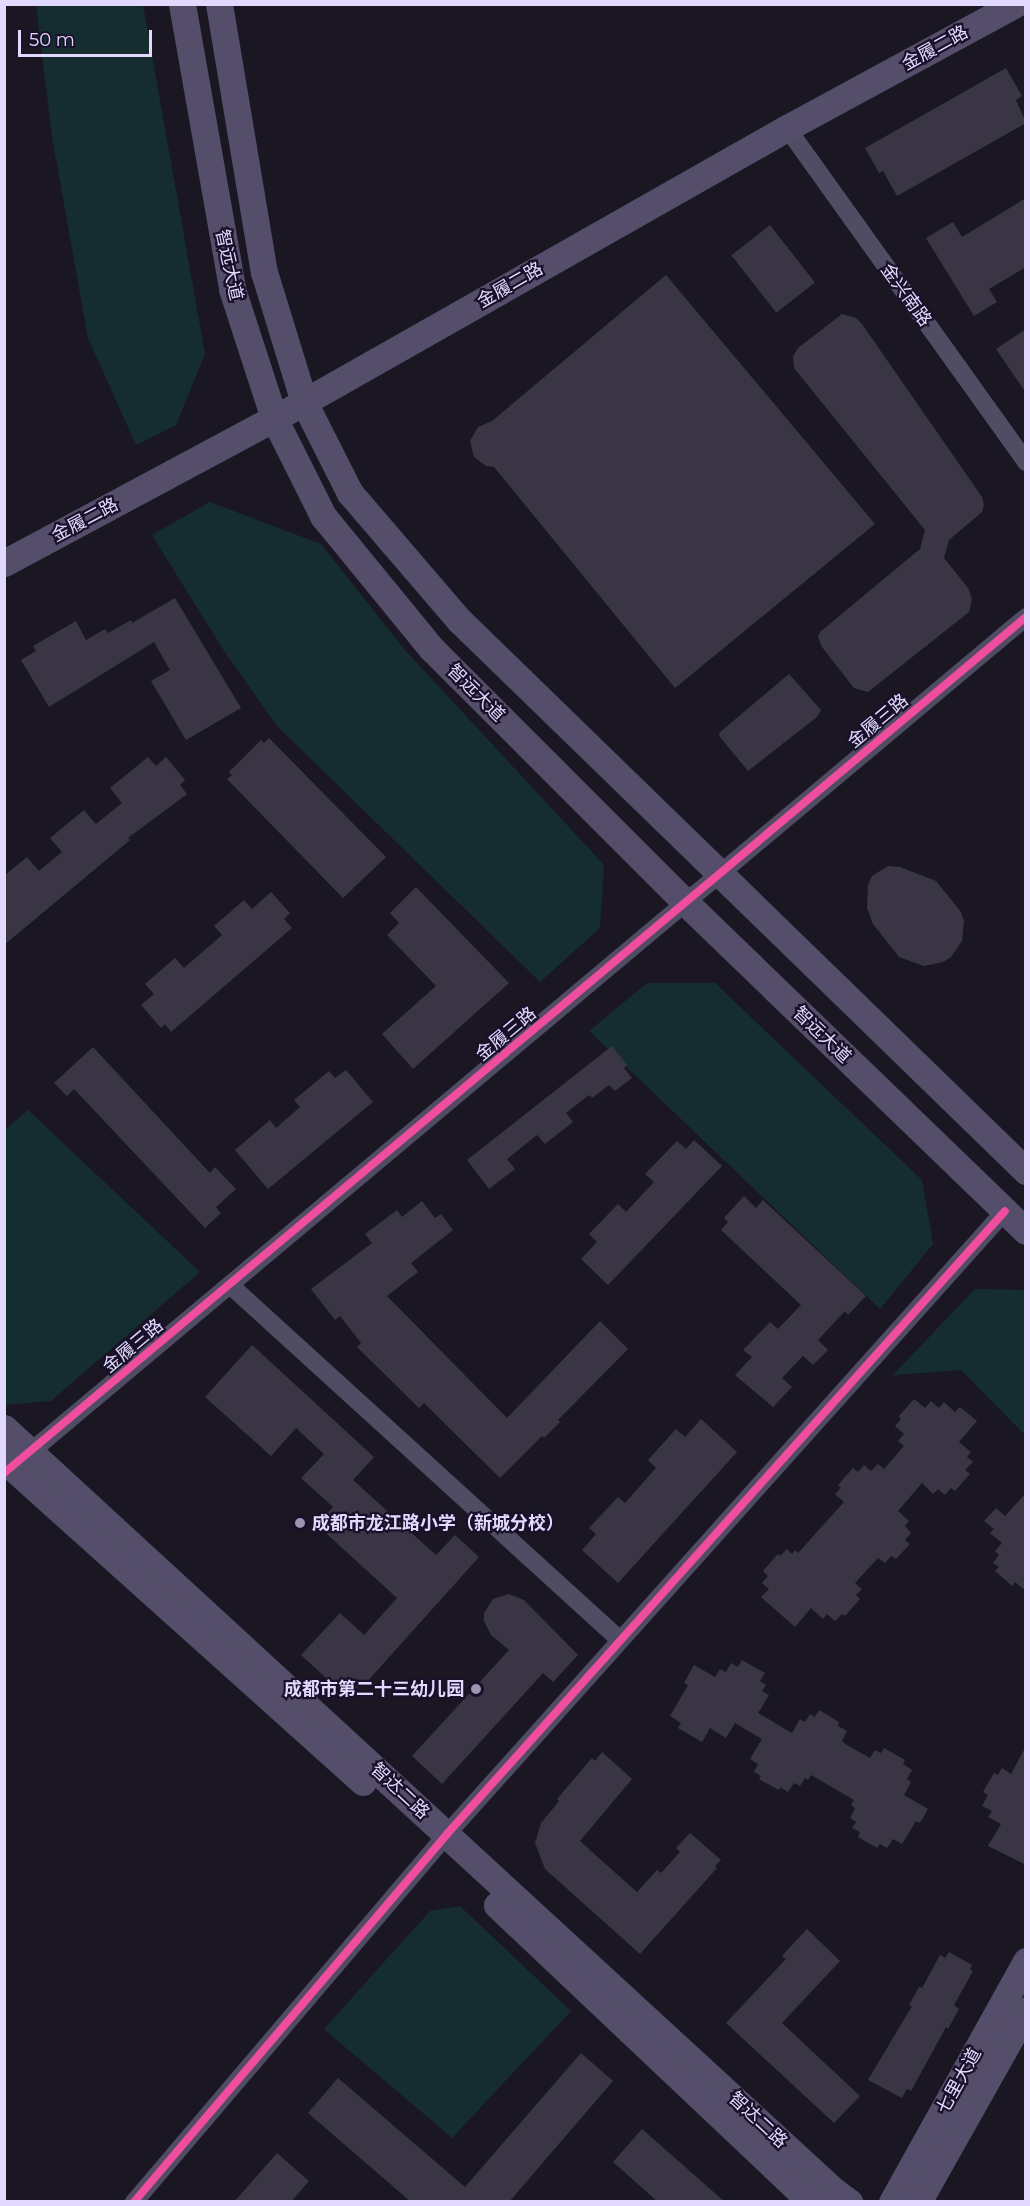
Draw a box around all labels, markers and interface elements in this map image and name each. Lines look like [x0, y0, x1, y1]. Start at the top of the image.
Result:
scale bar [21, 18, 154, 56]
street label: 金履二路 [898, 21, 972, 75]
text: 50 m [29, 29, 75, 51]
street label: 智远大道 [211, 228, 247, 302]
street label: 金履二路 [473, 258, 547, 312]
street label: 金兴南路 [876, 260, 936, 330]
street label: 金履二路 [48, 494, 122, 546]
street label: 智远大道 [443, 660, 509, 726]
street label: 金履三路 [843, 690, 913, 752]
street label: 智远大道 [789, 1002, 855, 1068]
street label: 金履三路 [471, 1003, 541, 1065]
street label: 金履三路 [98, 1315, 168, 1377]
place label: 成都市龙江路小学（新城分校） [312, 1512, 564, 1534]
marker: 成都市龙江路小学（新城分校） [293, 1516, 307, 1530]
place label: 成都市第二十三幼儿园 [284, 1678, 464, 1700]
marker: 成都市第二十三幼儿园 [469, 1682, 483, 1696]
street label: 智达二路 [366, 1759, 434, 1823]
street label: 七里大道 [932, 2044, 986, 2118]
street label: 智达二路 [724, 2088, 792, 2152]

